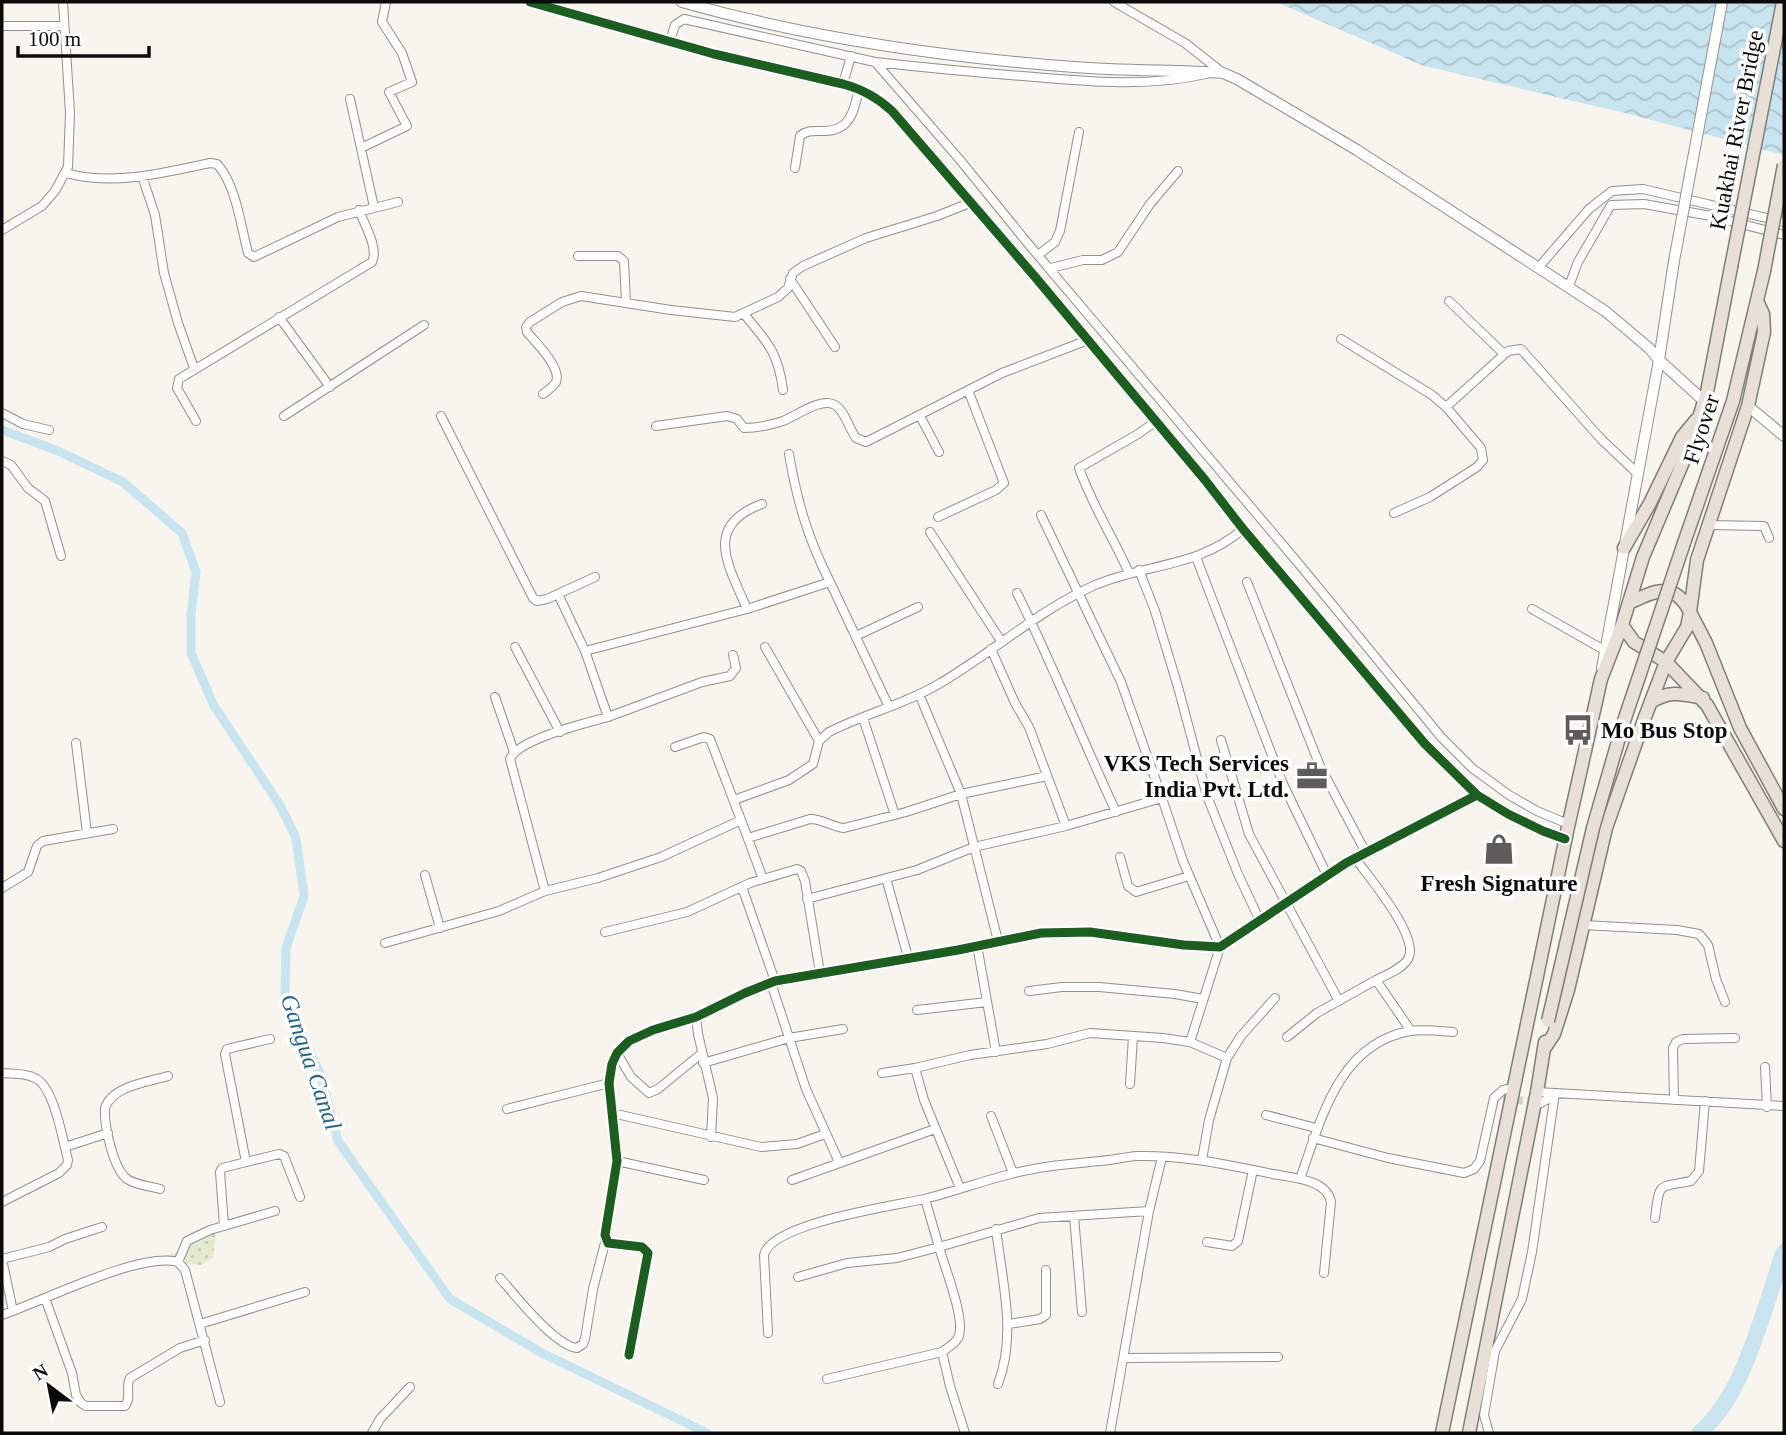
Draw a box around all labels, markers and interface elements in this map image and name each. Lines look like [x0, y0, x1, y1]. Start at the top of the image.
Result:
scale bar [18, 14, 149, 58]
text: 100 m [28, 27, 81, 51]
street label: Kuakhai River Bridge [1705, 28, 1768, 232]
street label: Flyover [1679, 391, 1725, 467]
bus stop icon: Mo Bus Stop [1561, 713, 1595, 747]
place label: Mo Bus Stop [1601, 718, 1728, 743]
place label: VKS Tech Services India Pvt. Ltd. [1104, 751, 1289, 802]
office icon: VKS Tech Services India Pvt. Ltd. [1295, 759, 1329, 793]
shop icon: Fresh Signature [1482, 832, 1516, 866]
place label: Fresh Signature [1421, 871, 1577, 896]
water label: Gangua Canal [276, 991, 347, 1134]
north arrow [14, 1351, 84, 1421]
text: N [29, 1359, 52, 1385]

